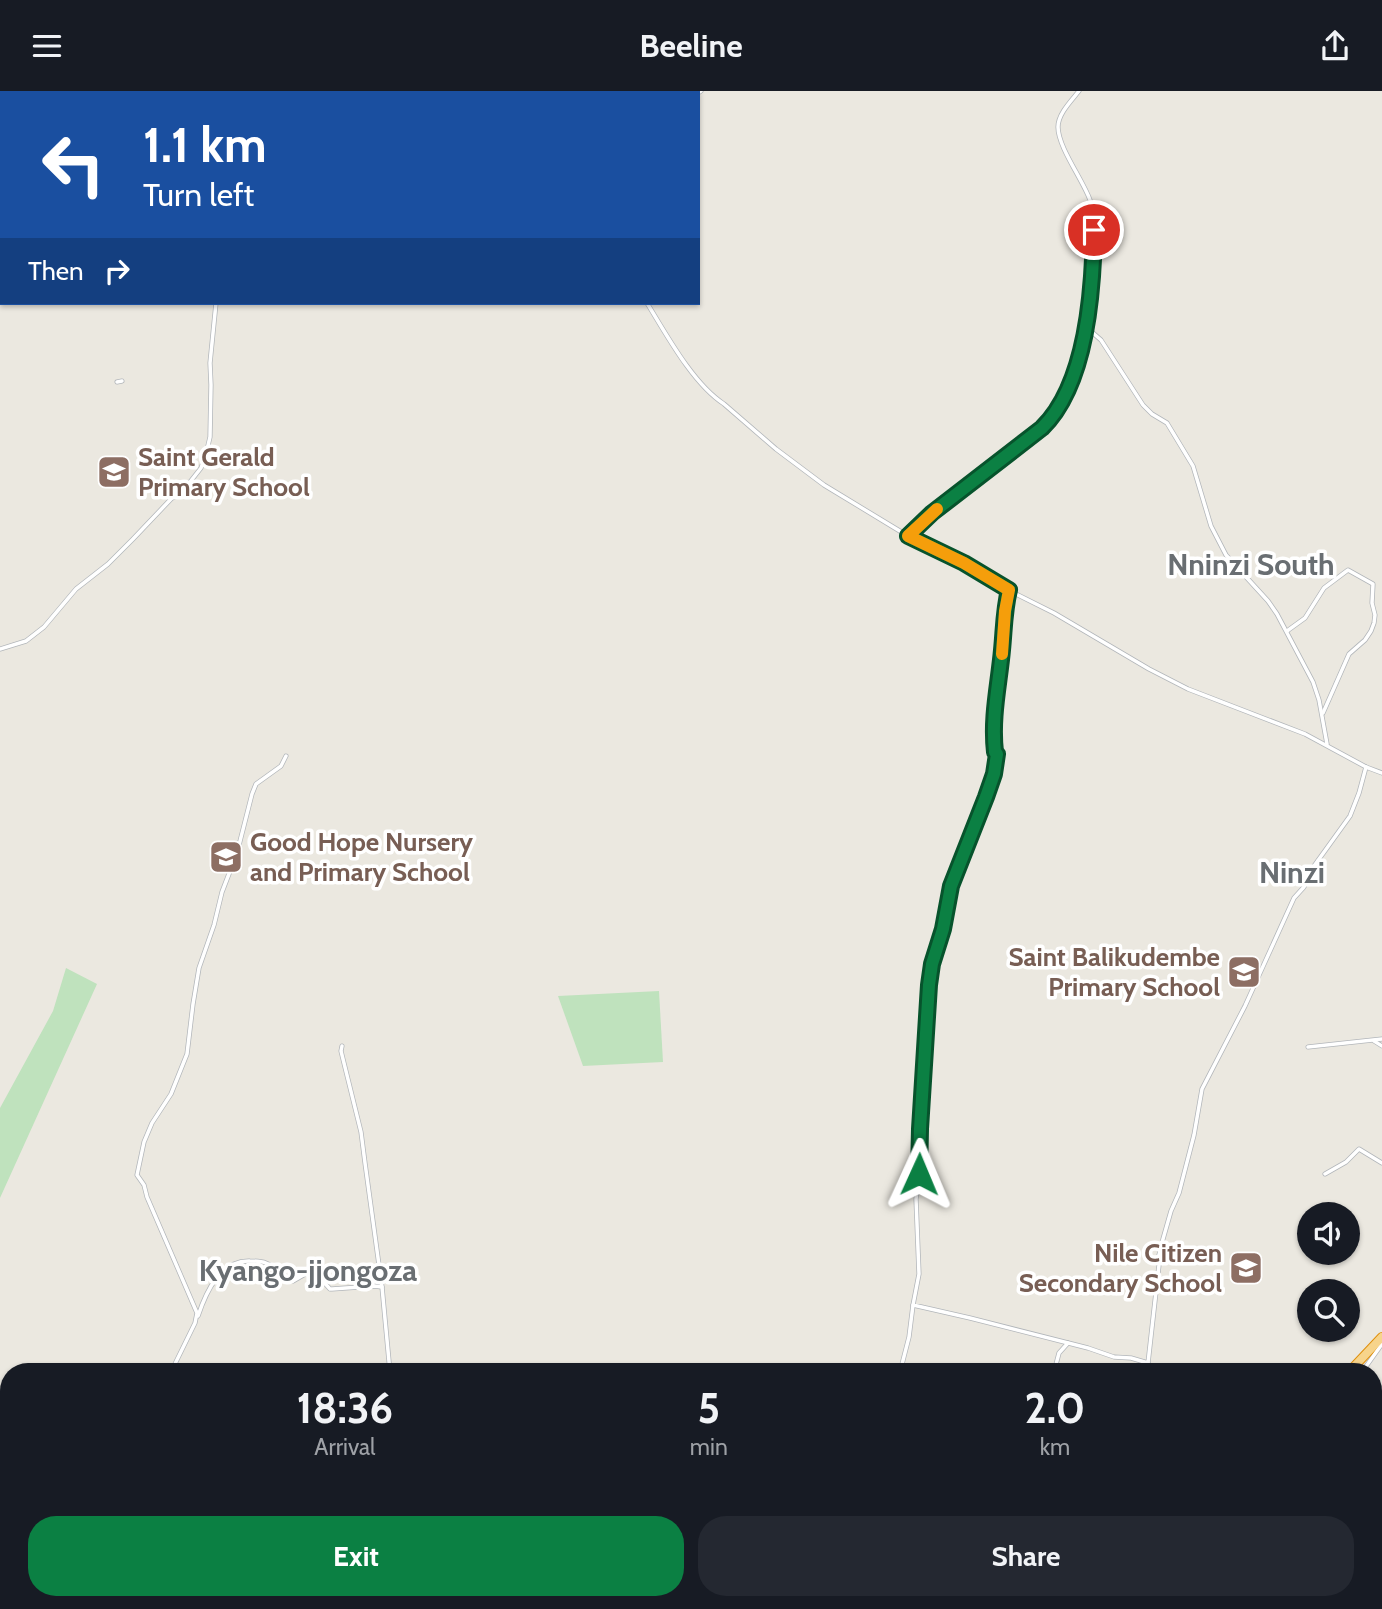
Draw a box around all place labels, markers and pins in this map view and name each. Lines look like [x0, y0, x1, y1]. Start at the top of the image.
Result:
pin [1064, 200, 1124, 260]
place label: Saint Gerald Primary School [138, 441, 310, 503]
school or university icon: Saint Gerald Primary School [95, 453, 133, 491]
place label: Good Hope Nursery and Primary School [250, 826, 473, 888]
school or university icon: Good Hope Nursery and Primary School [207, 838, 245, 876]
place label: Saint Balikudembe Primary School [1008, 941, 1220, 1003]
school or university icon: Saint Balikudembe Primary School [1225, 953, 1263, 991]
place label: Nile Citizen Secondary School [1019, 1237, 1222, 1299]
school or university icon: Nile Citizen Secondary School [1227, 1249, 1265, 1287]

